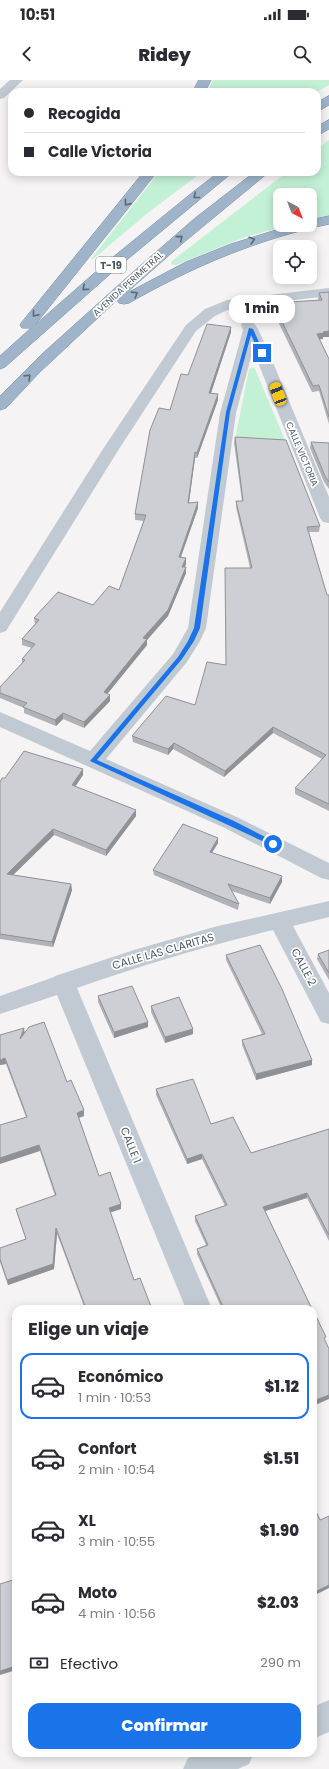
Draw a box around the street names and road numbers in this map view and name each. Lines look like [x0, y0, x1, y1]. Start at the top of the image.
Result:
street label: AVENIDA PERIMETRAL [90, 249, 166, 319]
road number: T-19 [96, 257, 126, 273]
street label: CALLE VICTORIA [283, 420, 321, 488]
street label: CALLE LAS CLARITAS [110, 929, 216, 973]
street label: CALLE 2 [287, 945, 321, 989]
street label: CALLE 1 [117, 1125, 145, 1165]

